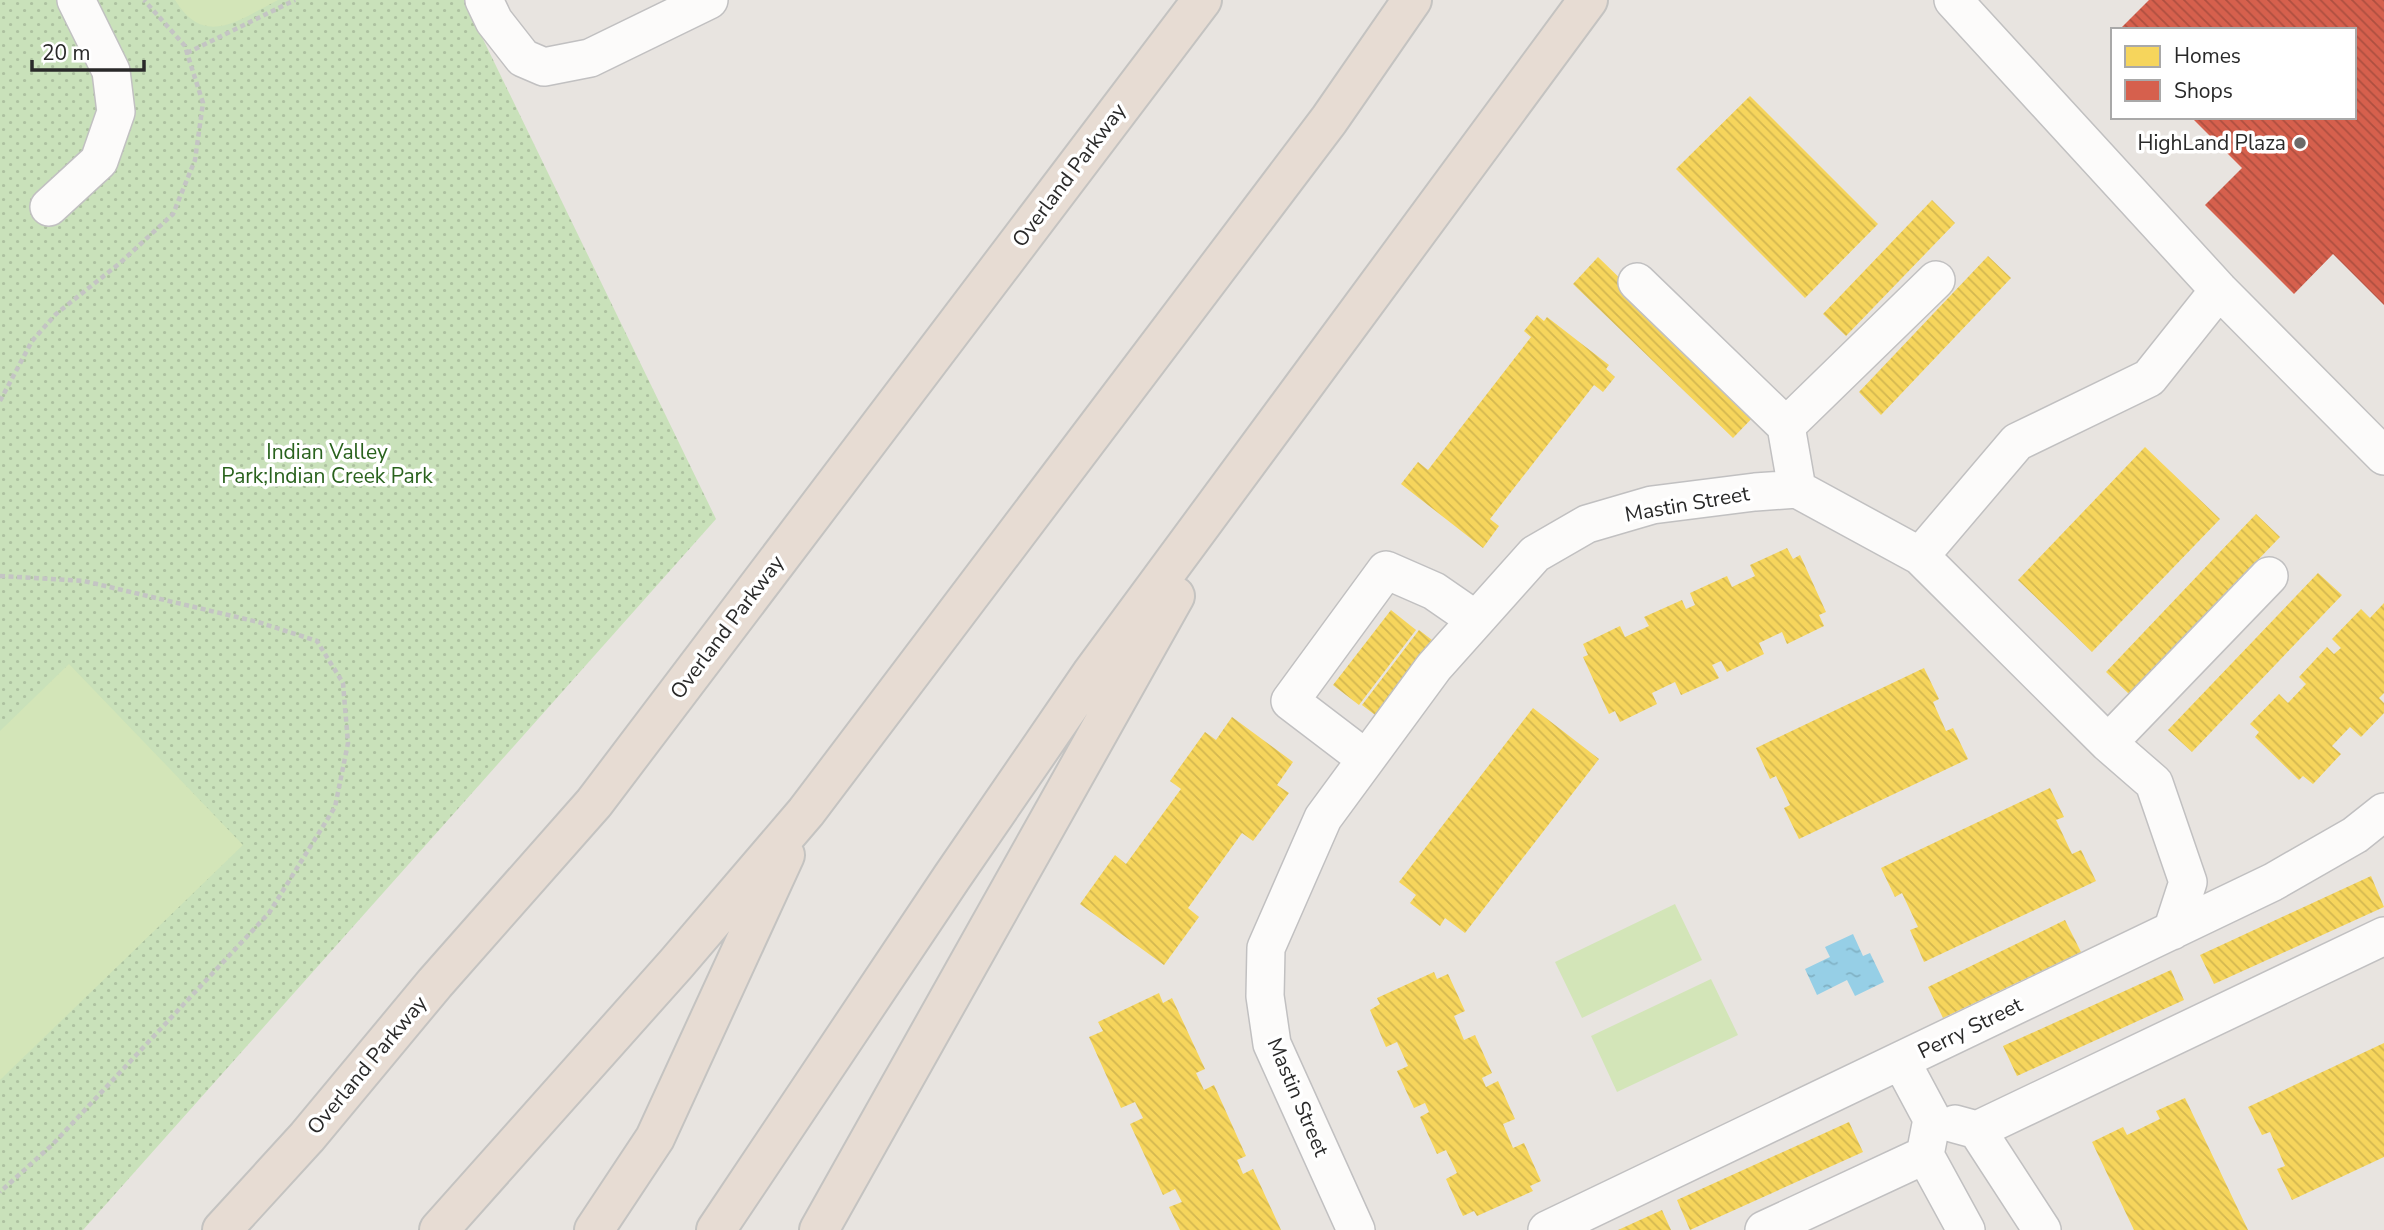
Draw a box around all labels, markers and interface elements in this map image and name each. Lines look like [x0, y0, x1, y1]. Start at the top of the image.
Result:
scale bar [32, 28, 144, 72]
legend [2111, 28, 2356, 119]
text: 20 m [42, 39, 91, 67]
text: Homes [2174, 42, 2241, 70]
text: Shops [2174, 77, 2233, 105]
street label: Overland Parkway [1006, 97, 1132, 253]
place label: HighLand Plaza [2137, 129, 2286, 157]
marker: HighLand Plaza [2292, 135, 2308, 151]
park label: Indian Valley Park;Indian Creek Park [221, 438, 433, 490]
street label: Mastin Street [1623, 479, 1752, 529]
street label: Overland Parkway [664, 549, 790, 705]
street label: Overland Parkway [301, 989, 434, 1140]
street label: Perry Street [1913, 990, 2028, 1065]
street label: Mastin Street [1261, 1034, 1336, 1161]

